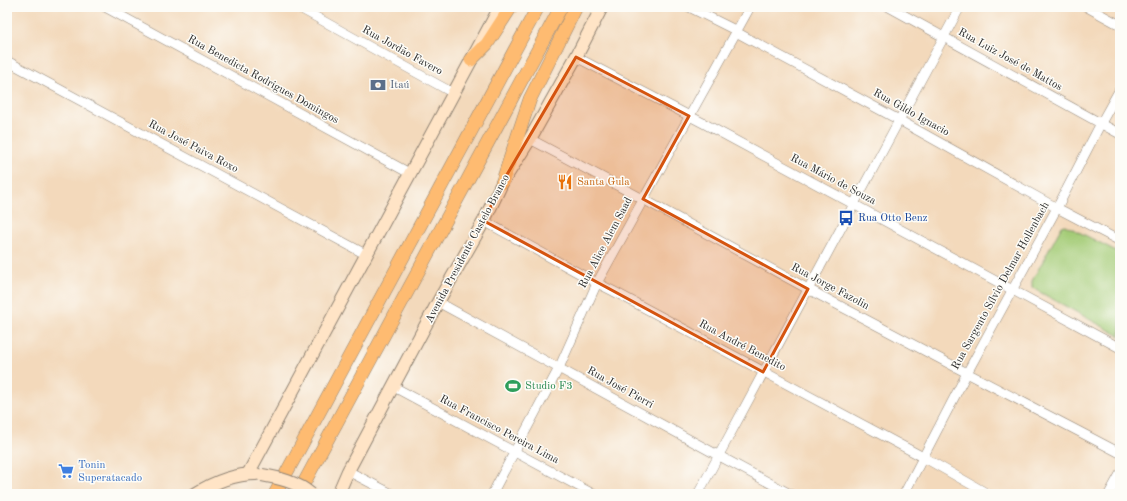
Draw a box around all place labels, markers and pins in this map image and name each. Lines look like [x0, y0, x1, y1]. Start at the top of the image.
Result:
bank icon: Itaú [369, 76, 387, 94]
place label: Itaú [390, 80, 410, 91]
restaurant icon: Santa Gula [556, 173, 574, 191]
place label: Santa Gula [577, 177, 630, 188]
bus stop icon: Rua Otto Benz [837, 209, 855, 227]
place label: Rua Otto Benz [858, 213, 928, 224]
sports icon: Studio F3 [504, 377, 522, 395]
place label: Studio F3 [525, 381, 573, 392]
place label: Tonin Superatacado [78, 460, 142, 484]
supermarket icon: Tonin Superatacado [57, 462, 75, 480]

